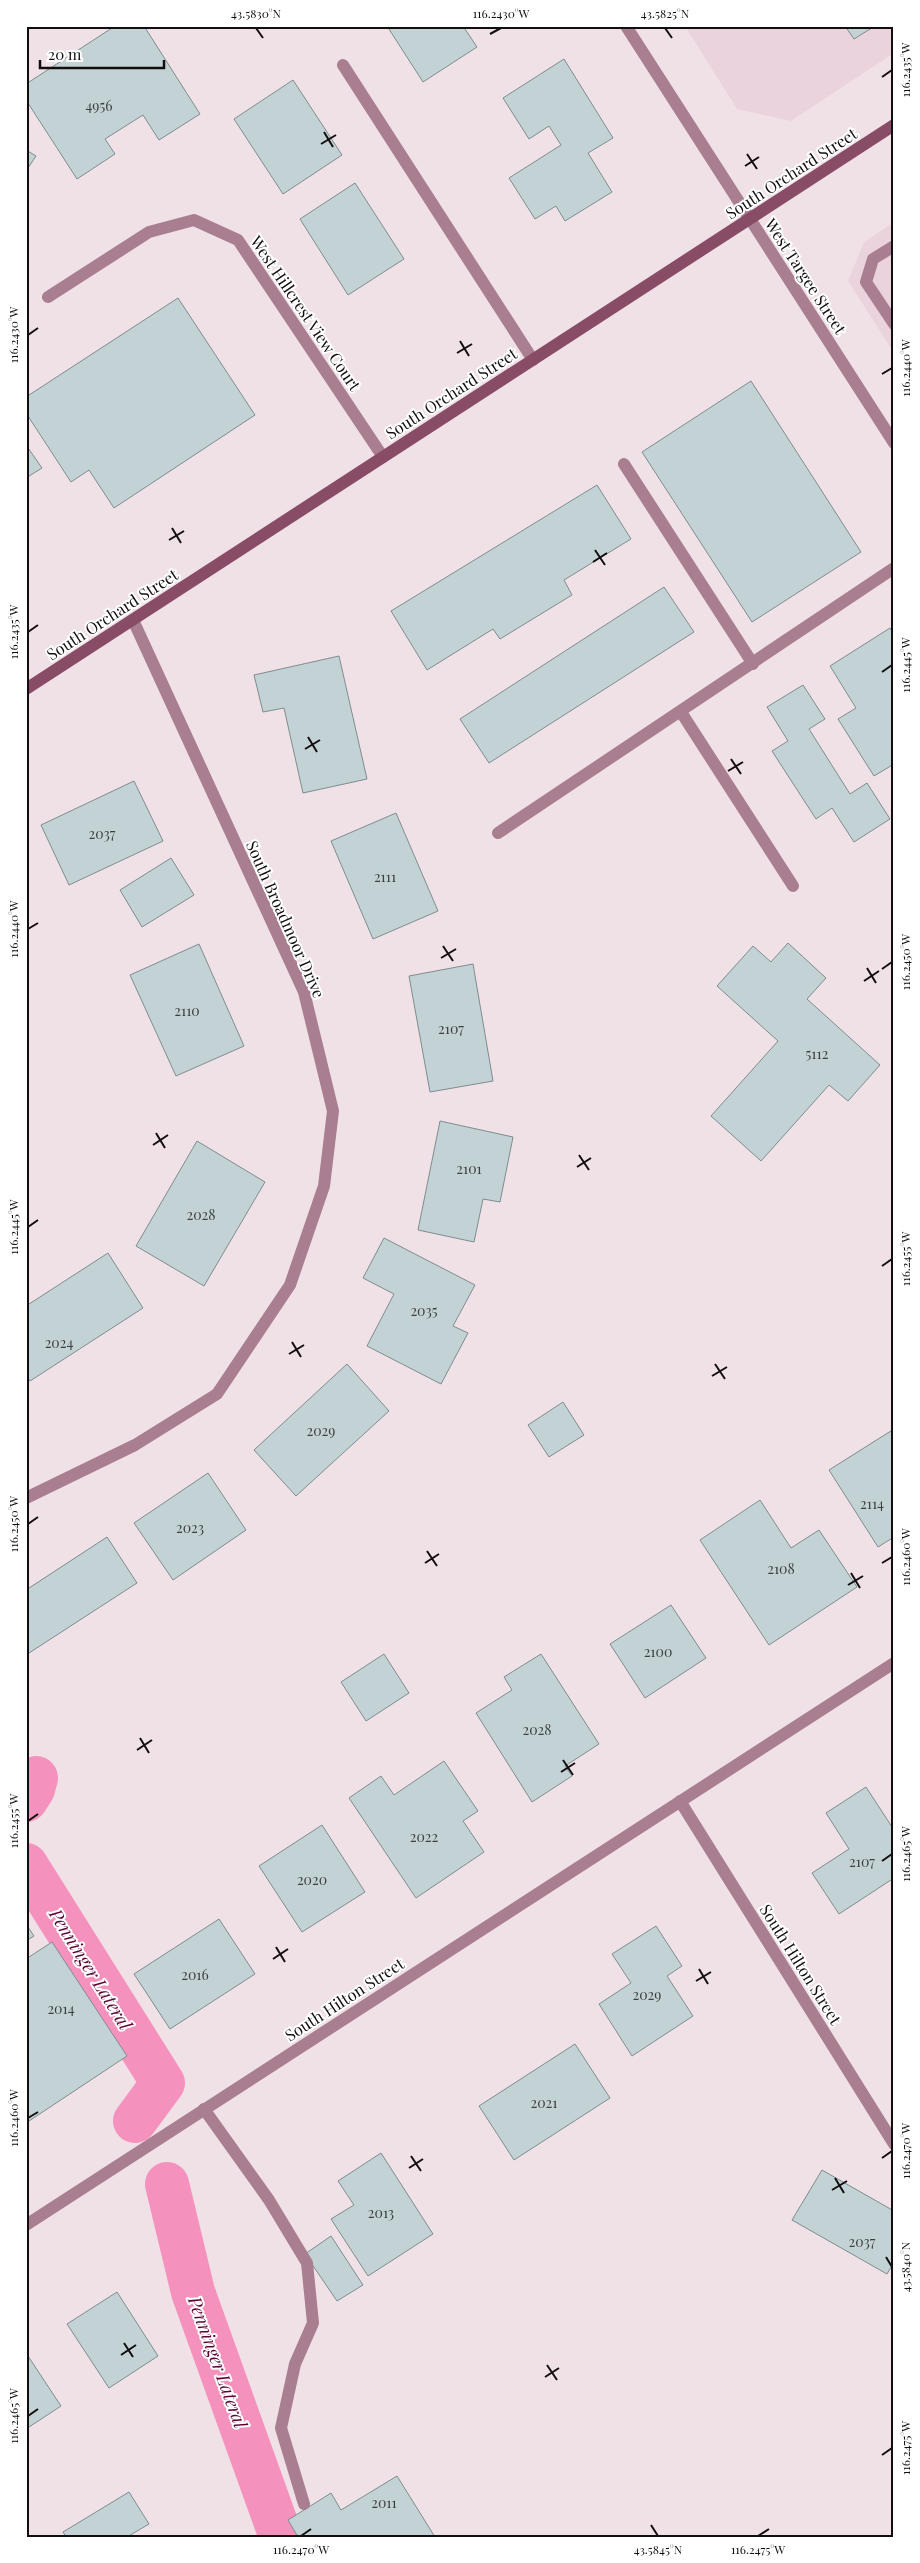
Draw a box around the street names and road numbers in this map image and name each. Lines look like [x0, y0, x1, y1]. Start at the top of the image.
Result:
street label: South Orchard Street [721, 122, 861, 223]
street label: West Targee Street [760, 213, 851, 338]
street label: West Hillcrest View Court [246, 231, 366, 395]
street label: South Orchard Street [381, 342, 521, 443]
street label: South Orchard Street [42, 563, 182, 664]
street label: South Broadmoor Drive [242, 837, 330, 1001]
street label: South Hilton Street [756, 1900, 847, 2028]
street label: South Hilton Street [280, 1952, 408, 2045]

